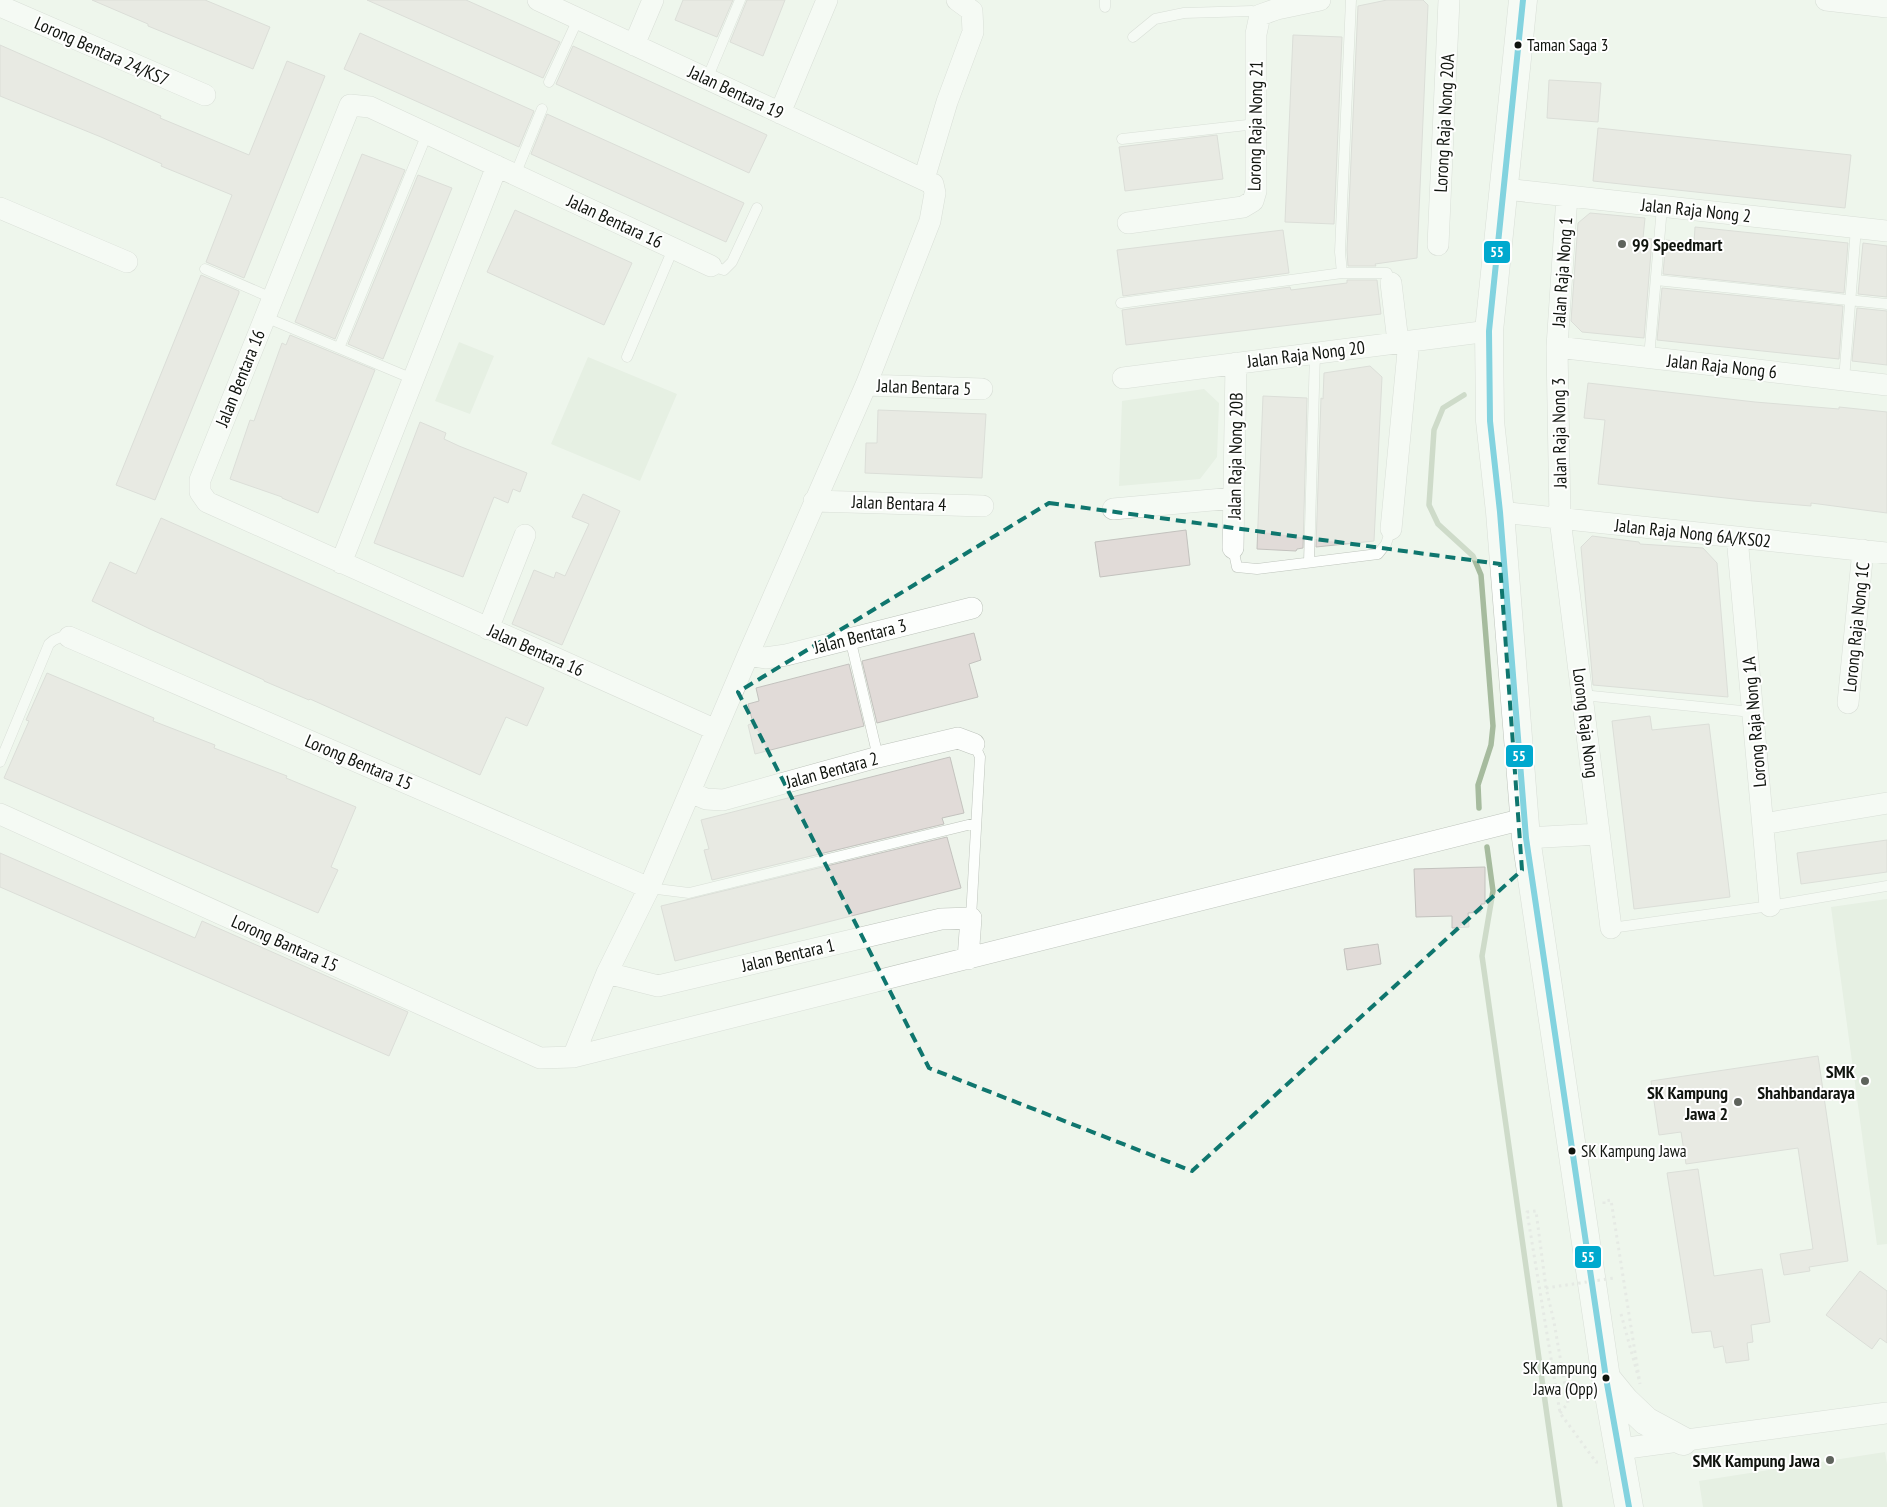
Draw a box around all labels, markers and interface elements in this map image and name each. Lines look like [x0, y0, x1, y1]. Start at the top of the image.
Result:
street label: Lorong Bentara 24/KS7 [31, 11, 173, 91]
place label: Taman Saga 3 [1527, 34, 1608, 56]
marker: Taman Saga 3 [1513, 40, 1523, 50]
street label: Lorong Raja Nong 20A [1429, 52, 1459, 193]
street label: Jalan Bentara 19 [684, 59, 787, 124]
street label: Lorong Raja Nong 21 [1242, 61, 1268, 191]
street label: Jalan Bentara 16 [563, 188, 666, 253]
street label: Jalan Raja Nong 2 [1639, 193, 1752, 227]
street label: Jalan Raja Nong 1 [1547, 216, 1577, 329]
place label: 99 Speedmart [1632, 233, 1723, 256]
marker: 99 Speedmart [1616, 238, 1628, 250]
line badge: 55 [1483, 240, 1511, 264]
text: 55 [1490, 243, 1504, 261]
street label: Jalan Bentara 16 [210, 326, 270, 431]
street label: Jalan Raja Nong 20 [1245, 335, 1366, 373]
street label: Jalan Raja Nong 6 [1665, 349, 1778, 383]
street label: Jalan Bentara 5 [875, 374, 972, 400]
street label: Jalan Raja Nong 3 [1547, 378, 1571, 489]
street label: Jalan Raja Nong 20B [1222, 392, 1248, 521]
street label: Jalan Bentara 4 [850, 490, 947, 516]
street label: Jalan Raja Nong 6A/KS02 [1613, 513, 1772, 553]
street label: Lorong Raja Nong 1C [1838, 561, 1874, 693]
street label: Jalan Bentara 3 [810, 613, 909, 659]
street label: Jalan Bentara 16 [483, 618, 588, 681]
street label: Lorong Raja Nong 1A [1737, 655, 1771, 788]
street label: Lorong Raja Nong [1568, 667, 1604, 779]
street label: Lorong Bentara 15 [302, 729, 416, 795]
line badge: 55 [1505, 744, 1534, 768]
street label: Jalan Bentara 2 [782, 747, 881, 794]
text: 55 [1512, 747, 1526, 765]
street label: Lorong Bantara 15 [228, 909, 342, 977]
street label: Jalan Bentara 1 [738, 933, 837, 977]
place label: SMK Shahbandaraya [1757, 1060, 1856, 1104]
marker: SMK Shahbandaraya [1859, 1075, 1871, 1087]
place label: SK Kampung Jawa 2 [1647, 1081, 1728, 1125]
marker: SK Kampung Jawa 2 [1732, 1096, 1744, 1108]
place label: SK Kampung Jawa [1581, 1140, 1687, 1162]
marker: SK Kampung Jawa [1567, 1146, 1577, 1156]
line badge: 55 [1574, 1245, 1602, 1269]
text: 55 [1581, 1248, 1595, 1266]
place label: SK Kampung Jawa (Opp) [1523, 1357, 1597, 1400]
marker: SK Kampung Jawa (Opp) [1601, 1373, 1611, 1383]
place label: SMK Kampung Jawa [1692, 1449, 1820, 1472]
marker: SMK Kampung Jawa [1824, 1454, 1836, 1466]

